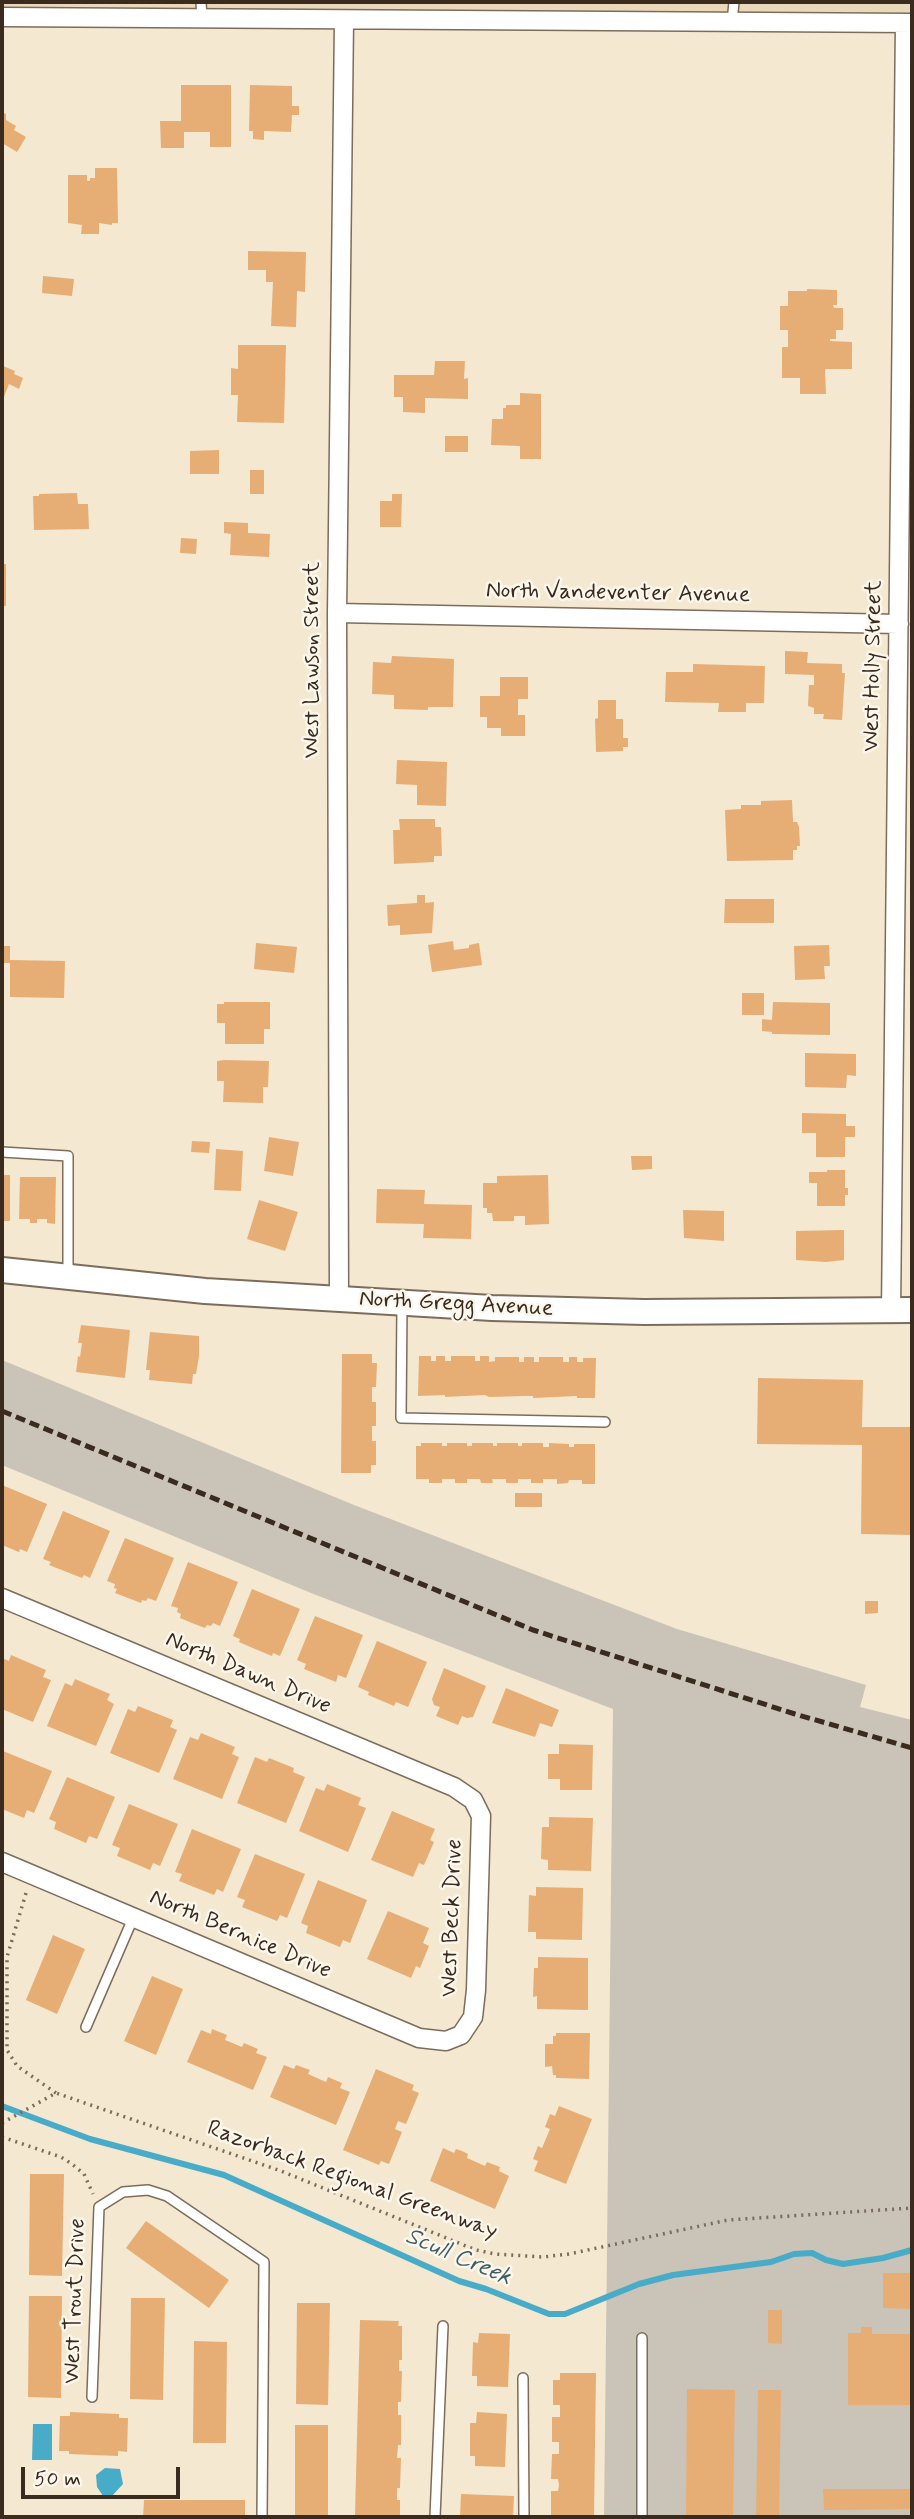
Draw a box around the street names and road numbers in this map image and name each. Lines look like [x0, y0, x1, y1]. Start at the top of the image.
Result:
street label: West Lawson Street [299, 562, 327, 758]
street label: North Vandeventer Avenue [486, 578, 750, 610]
street label: West Holly Street [859, 580, 889, 752]
street label: North Gregg Avenue [358, 1286, 554, 1324]
street label: North Dawn Drive [161, 1627, 335, 1721]
street label: West Beck Drive [436, 1839, 470, 1997]
street label: North Bernice Drive [145, 1884, 335, 1986]
street label: Razorback Regional Greenway [203, 2116, 501, 2246]
street label: West Trout Drive [59, 2218, 93, 2384]

